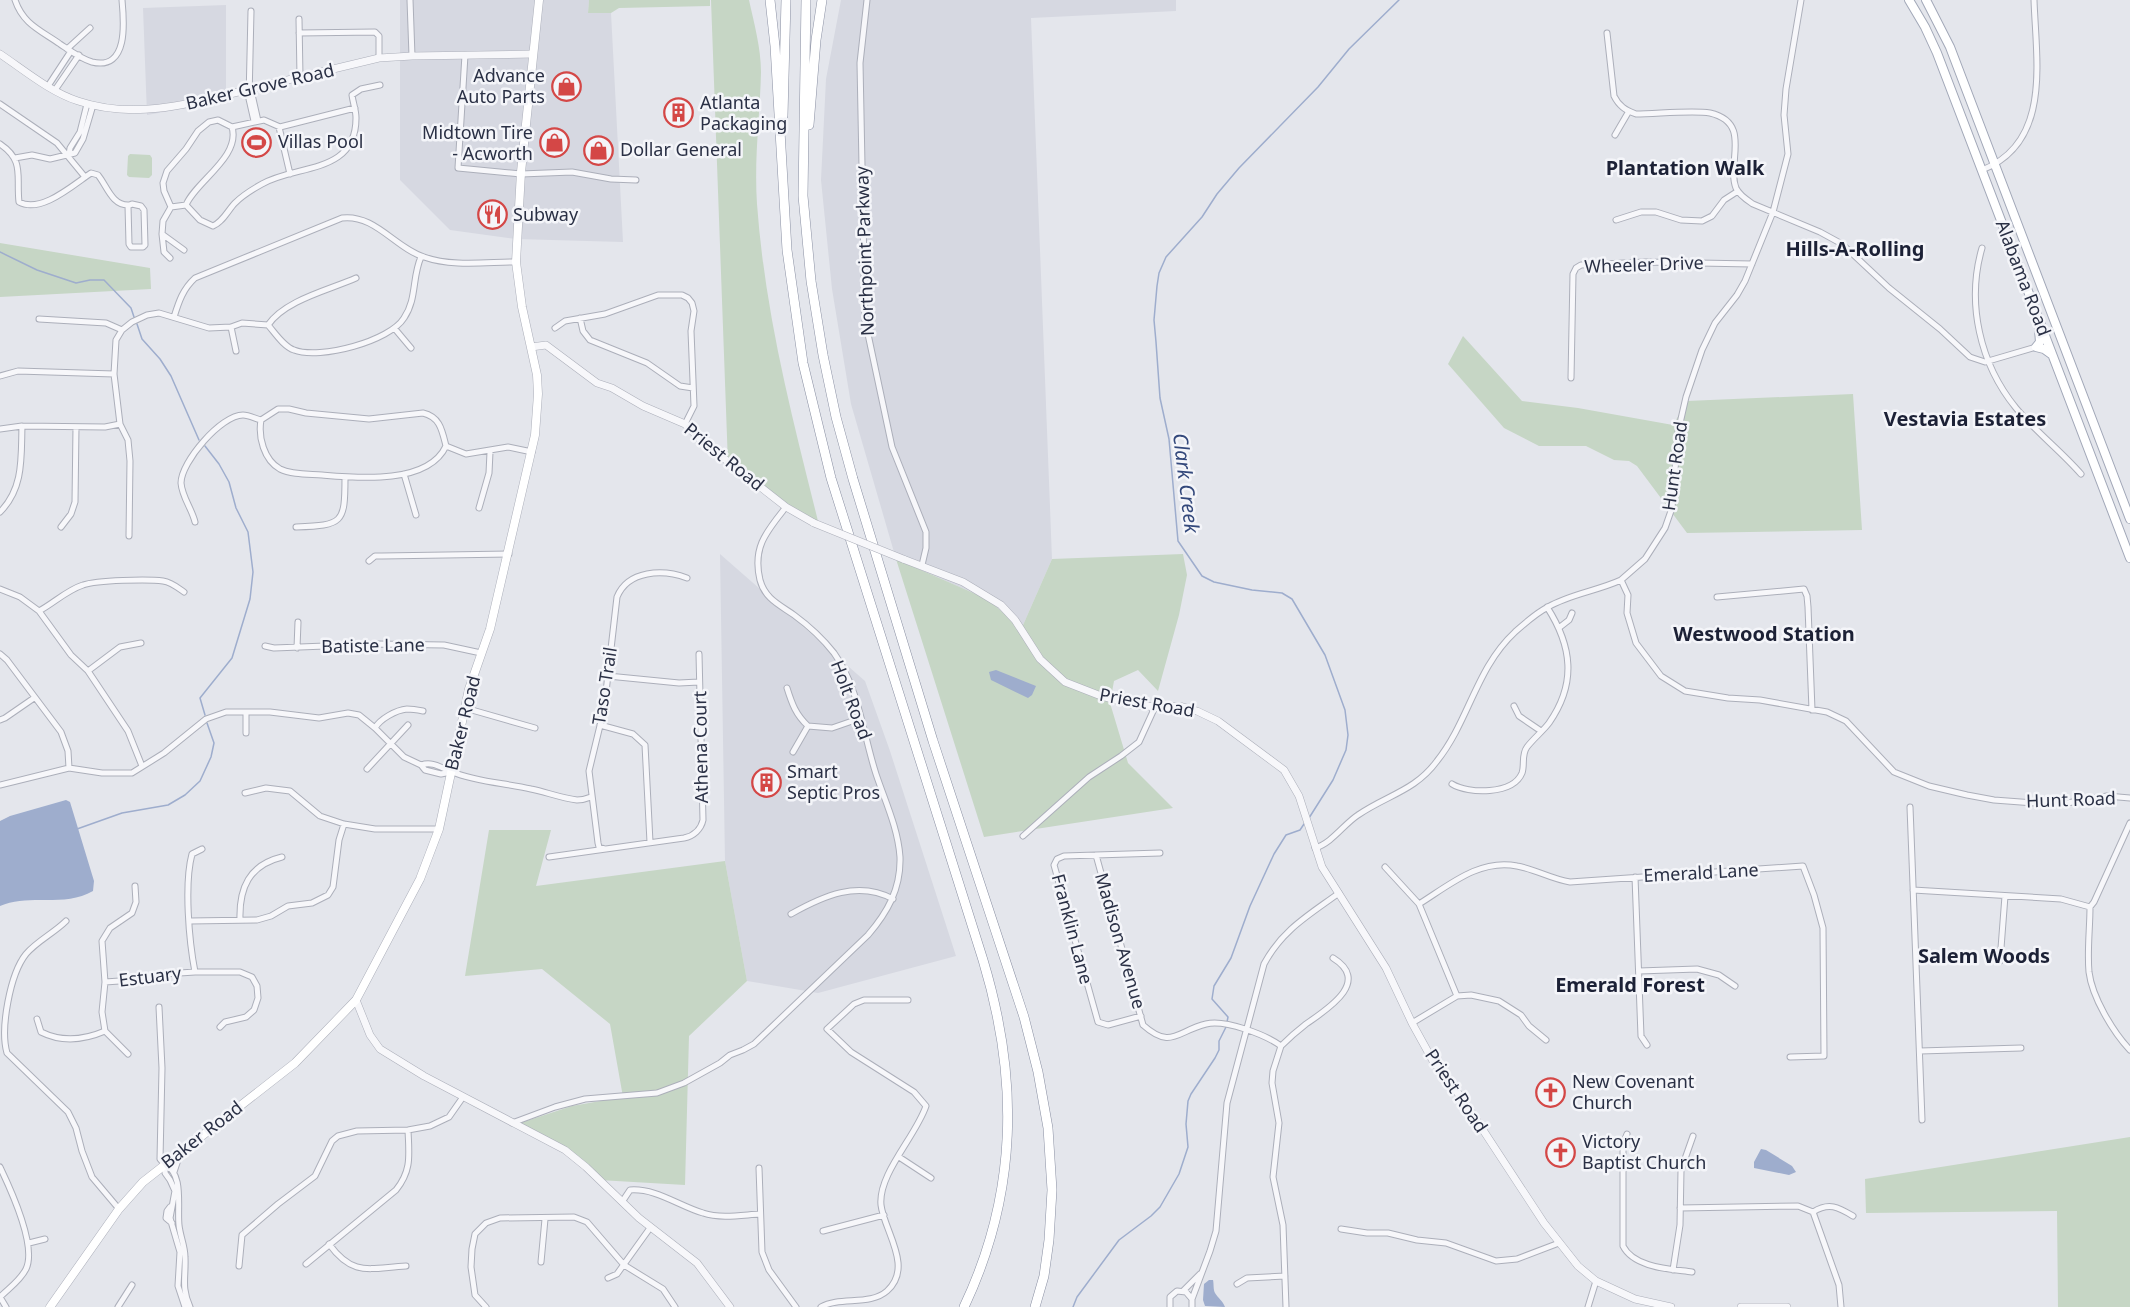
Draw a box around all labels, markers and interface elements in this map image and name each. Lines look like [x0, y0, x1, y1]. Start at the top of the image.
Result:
street label: Baker Grove Road [183, 57, 336, 115]
place label: Advance Auto Parts [457, 63, 545, 108]
shop icon: Advance Auto Parts [550, 70, 582, 102]
place label: Atlanta Packaging [700, 90, 787, 135]
building icon: Atlanta Packaging [663, 97, 695, 129]
place label: Midtown Tire - Acworth [422, 120, 533, 165]
sports icon: Villas Pool [241, 126, 273, 158]
shop icon: Midtown Tire - Acworth [538, 127, 570, 159]
place label: Villas Pool [278, 129, 363, 153]
shop icon: Dollar General [583, 134, 615, 166]
place label: Dollar General [620, 137, 742, 161]
district label: Plantation Walk [1606, 154, 1765, 181]
street label: Northpoint Parkway [849, 165, 879, 336]
restaurant icon: Subway [476, 199, 508, 231]
place label: Subway [513, 202, 579, 226]
street label: Alabama Road [1991, 216, 2057, 339]
district label: Hills-A-Rolling [1785, 235, 1925, 262]
street label: Wheeler Drive [1584, 250, 1704, 278]
district label: Vestavia Estates [1884, 405, 2046, 432]
street label: Priest Road [680, 417, 770, 496]
street label: Hunt Road [1656, 420, 1692, 512]
water label: Clark Creek [1167, 431, 1206, 536]
district label: Westwood Station [1673, 620, 1855, 647]
street label: Batiste Lane [321, 632, 425, 658]
street label: Taso Trail [586, 645, 622, 726]
street label: Holt Road [826, 656, 878, 743]
street label: Baker Road [439, 673, 485, 773]
street label: Priest Road [1098, 682, 1197, 722]
street label: Athena Court [687, 690, 713, 803]
place label: Smart Septic Pros [787, 759, 880, 804]
building icon: Smart Septic Pros [750, 766, 782, 798]
street label: Hunt Road [2026, 785, 2116, 813]
street label: Emerald Lane [1643, 857, 1759, 887]
street label: Madison Avenue [1090, 870, 1152, 1012]
street label: Franklin Lane [1047, 871, 1099, 986]
district label: Salem Woods [1918, 942, 2050, 969]
street label: Estuary [117, 960, 183, 992]
district label: Emerald Forest [1555, 971, 1705, 998]
street label: Priest Road [1420, 1044, 1494, 1137]
place label: New Covenant Church [1572, 1069, 1695, 1114]
church icon: New Covenant Church [1535, 1076, 1567, 1108]
street label: Baker Road [156, 1095, 247, 1174]
place label: Victory Baptist Church [1582, 1129, 1706, 1174]
church icon: Victory Baptist Church [1545, 1136, 1577, 1168]

